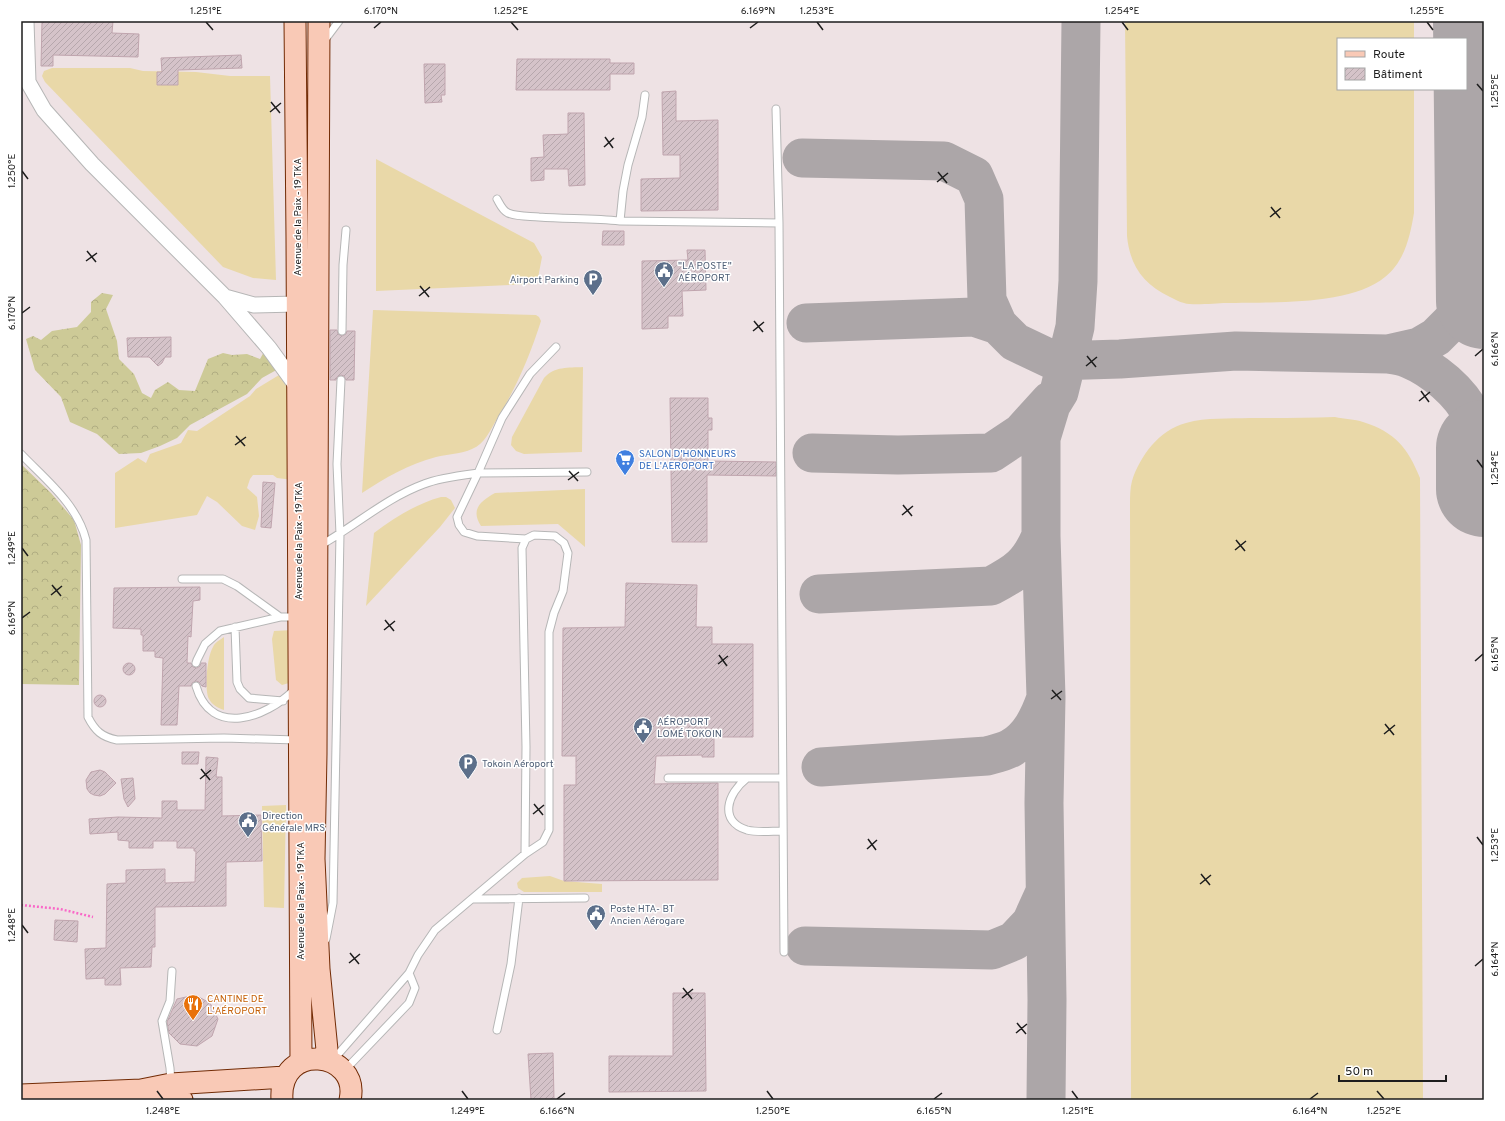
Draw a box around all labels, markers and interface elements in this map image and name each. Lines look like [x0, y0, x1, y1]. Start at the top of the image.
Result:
text: 1.251°E [190, 5, 222, 18]
text: 6.170°N [364, 5, 398, 18]
text: 1.252°E [494, 5, 528, 18]
text: 6.169°N [741, 5, 775, 18]
text: 1.253°E [800, 5, 834, 18]
text: 1.254°E [1105, 5, 1139, 18]
text: 1.255°E [1410, 5, 1444, 18]
legend [1337, 38, 1467, 90]
text: Route [1373, 47, 1405, 63]
text: Bâtiment [1373, 67, 1423, 83]
text: 1.255°E [1489, 74, 1502, 108]
text: 1.250°E [6, 154, 19, 188]
street label: Avenue de la Paix - 19 TKA [292, 158, 305, 276]
public building icon: "LA POSTE" AÉROPORT [653, 260, 675, 288]
place label: "LA POSTE" AÉROPORT [678, 260, 732, 285]
parking icon: Airport Parking [582, 268, 604, 296]
place label: Airport Parking [510, 274, 579, 287]
text: 6.170°N [6, 296, 19, 330]
text: 6.166°N [1489, 331, 1502, 367]
supermarket icon: SALON D'HONNEURS DE L'AEROPORT [614, 448, 636, 476]
place label: SALON D'HONNEURS DE L'AEROPORT [639, 448, 736, 473]
text: 1.254°E [1489, 451, 1502, 485]
street label: Avenue de la Paix - 19 TKA [293, 482, 306, 600]
text: 1.249°E [6, 531, 19, 565]
text: 6.169°N [6, 601, 19, 635]
text: 6.165°N [1489, 636, 1502, 672]
public building icon: AÉROPORT LOMÉ TOKOIN [632, 716, 654, 744]
place label: AÉROPORT LOMÉ TOKOIN [657, 716, 722, 741]
parking icon: Tokoin Aéroport [457, 752, 479, 780]
place label: Tokoin Aéroport [482, 758, 554, 771]
public building icon: Direction Générale MRS [237, 810, 259, 838]
place label: Direction Générale MRS [262, 810, 325, 835]
text: 1.253°E [1489, 828, 1502, 862]
street label: Avenue de la Paix - 19 TKA [295, 842, 308, 960]
public building icon: Poste HTA- BT Ancien Aérogare [585, 903, 607, 931]
place label: Poste HTA- BT Ancien Aérogare [610, 903, 685, 928]
text: 1.248°E [6, 908, 19, 942]
text: 6.164°N [1489, 941, 1502, 977]
restaurant icon: CANTINE DE L'AÉROPORT [182, 993, 204, 1021]
place label: CANTINE DE L'AÉROPORT [207, 993, 267, 1018]
scale bar [1339, 1057, 1446, 1083]
text: 50 m [1345, 1064, 1373, 1080]
text: 1.248°E [146, 1105, 180, 1118]
text: 1.249°E [451, 1105, 485, 1118]
text: 6.166°N [539, 1105, 575, 1118]
text: 1.250°E [756, 1105, 790, 1118]
text: 6.165°N [916, 1105, 952, 1118]
text: 1.251°E [1062, 1105, 1094, 1118]
text: 6.164°N [1292, 1105, 1328, 1118]
text: 1.252°E [1367, 1105, 1401, 1118]

